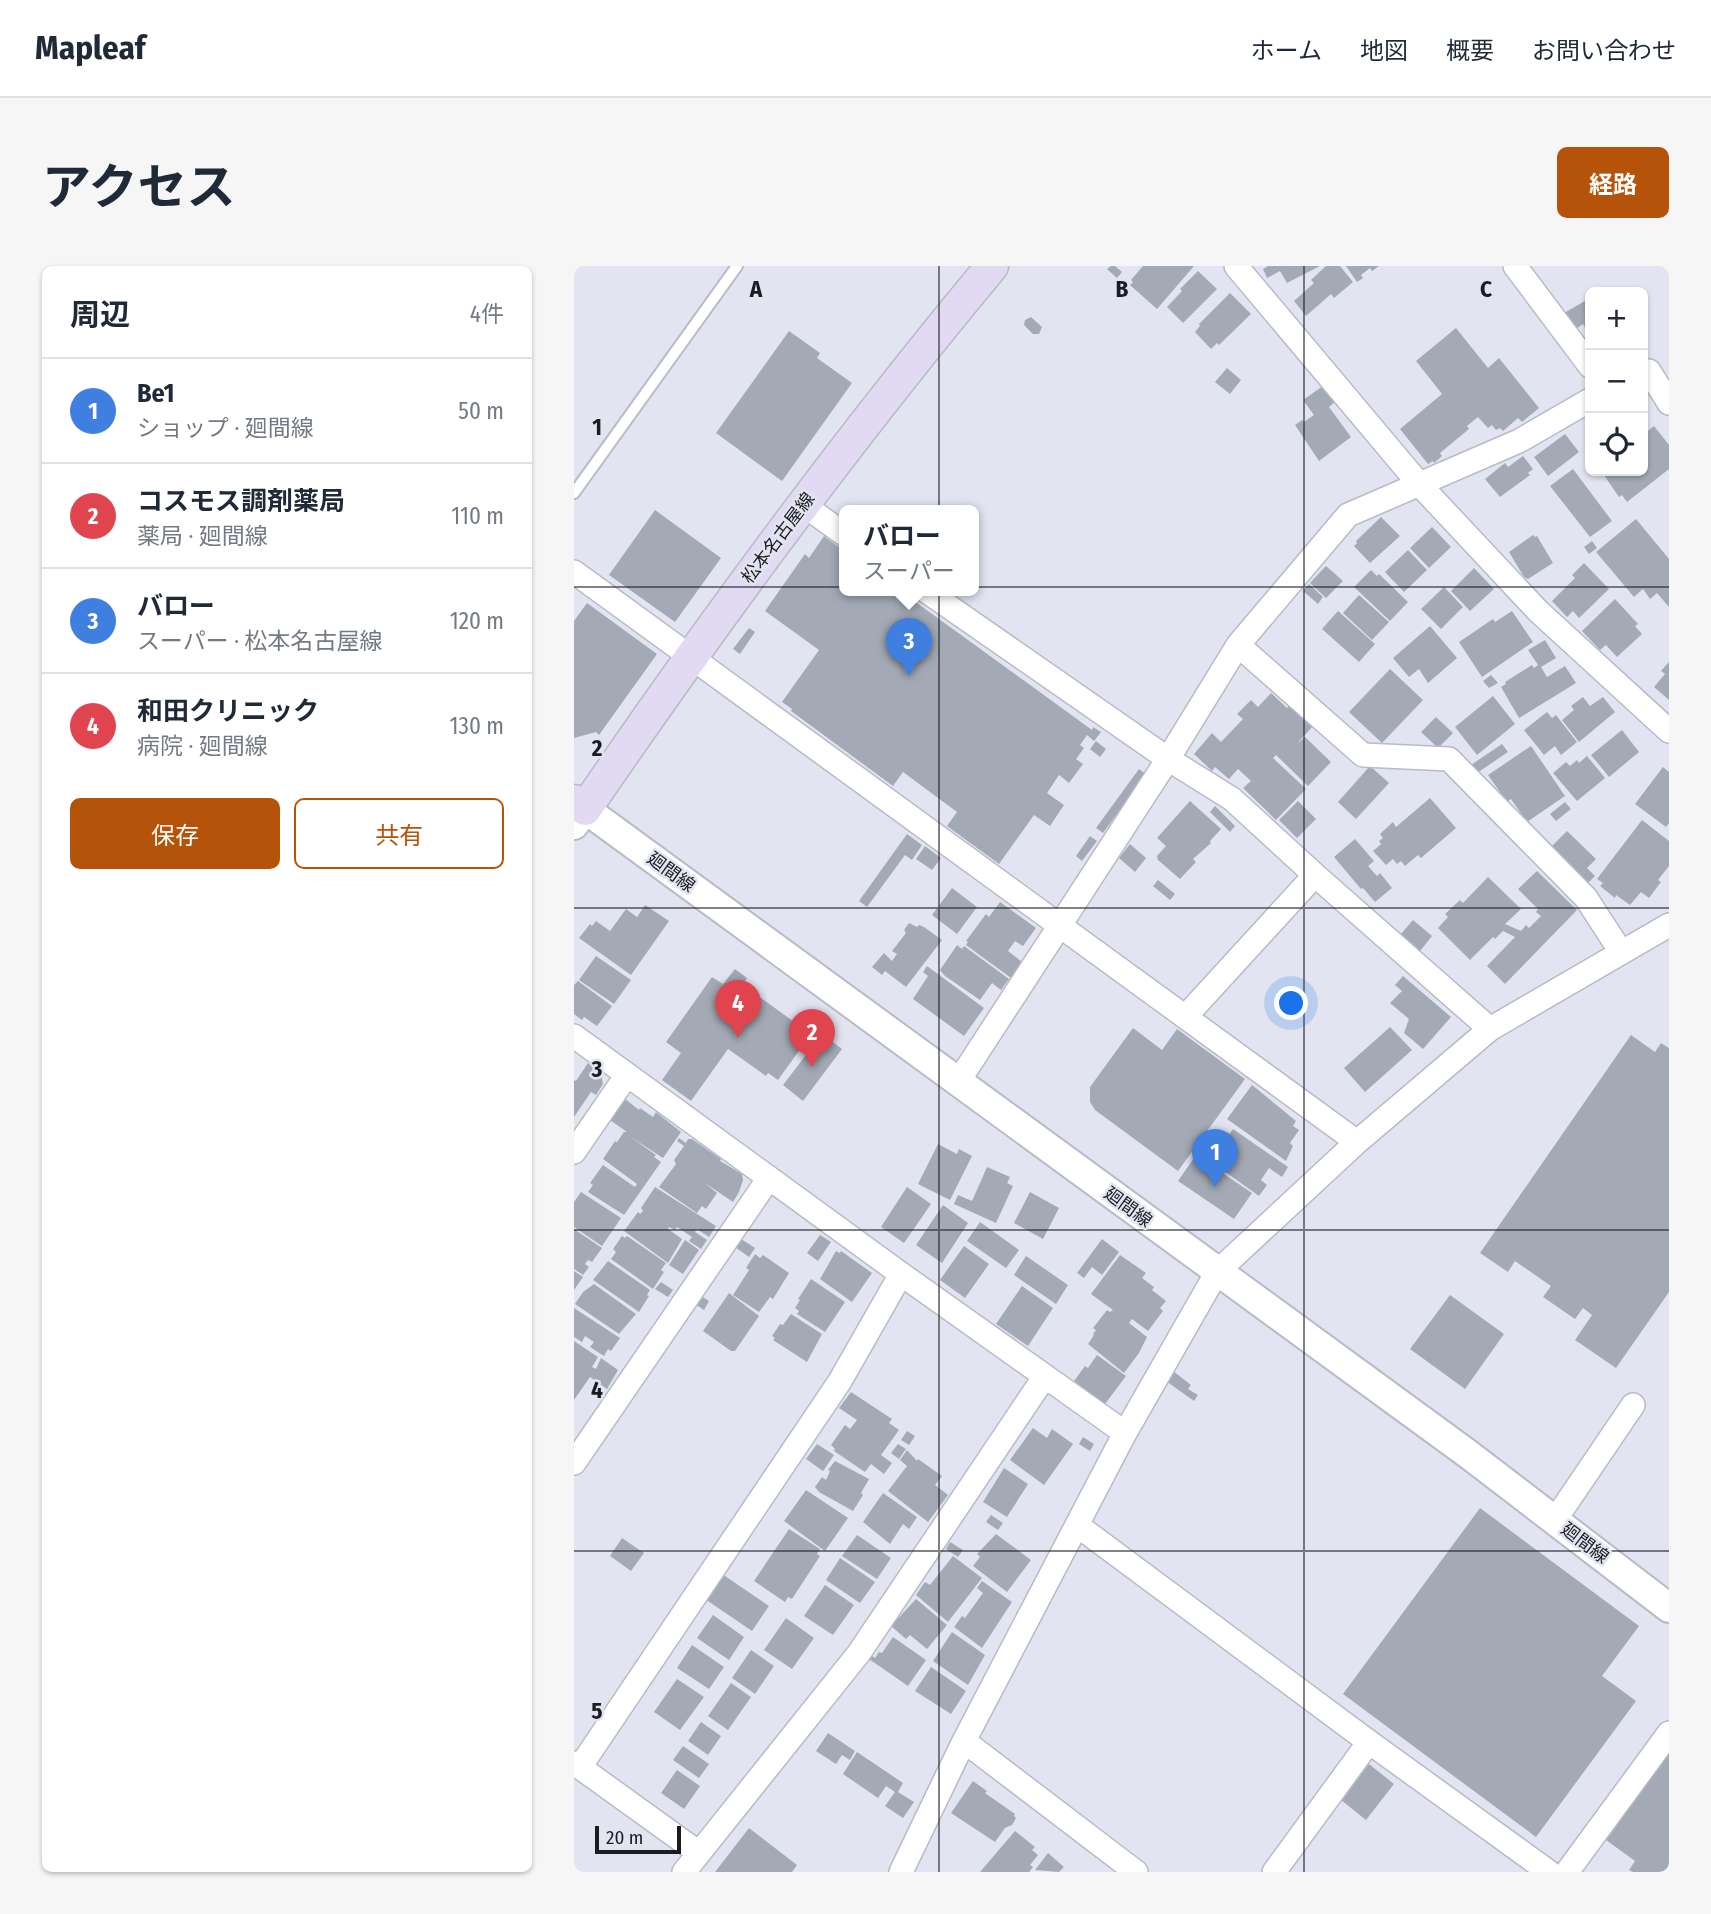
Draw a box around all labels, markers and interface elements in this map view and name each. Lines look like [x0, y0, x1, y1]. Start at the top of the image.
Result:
text: Mapleaf [35, 28, 146, 68]
text: ホーム [1251, 37, 1322, 65]
text: 地図 [1360, 37, 1408, 65]
text: 概要 [1446, 37, 1494, 65]
text: お問い合わせ [1532, 37, 1676, 65]
button: 経路 [1557, 147, 1669, 218]
text: アクセス [42, 158, 236, 217]
text: A [749, 275, 763, 303]
text: B [1116, 275, 1129, 303]
text: C [1480, 275, 1492, 303]
map controls [1585, 287, 1648, 476]
button: + [1585, 287, 1648, 350]
text: 周辺 [70, 297, 130, 333]
text: 4件 [470, 300, 504, 328]
button: − [1585, 350, 1648, 413]
text: Be1 [137, 378, 174, 409]
text: 1 [88, 397, 98, 425]
text: 50 m [458, 397, 504, 425]
text: 1 [592, 413, 602, 441]
button: locate [1585, 413, 1648, 476]
text: ショップ · 廻間線 [137, 414, 314, 442]
text: コスモス調剤薬局 [137, 486, 345, 517]
street label: 松本名古屋線 [737, 488, 819, 588]
text: 2 [88, 502, 98, 530]
text: 110 m [451, 502, 504, 530]
popup [839, 505, 979, 596]
text: バロー [863, 521, 941, 552]
text: 薬局 · 廻間線 [137, 522, 268, 550]
text: スーパー [863, 557, 955, 585]
text: バロー [137, 591, 215, 622]
text: 3 [88, 607, 98, 635]
text: 120 m [450, 607, 504, 635]
pin: 3 [886, 618, 932, 676]
text: スーパー · 松本名古屋線 [137, 627, 382, 655]
text: 和田クリニック [137, 696, 319, 727]
text: 4 [87, 712, 99, 740]
text: 130 m [450, 712, 504, 740]
text: 病院 · 廻間線 [137, 732, 268, 760]
text: 2 [591, 734, 603, 762]
button: 保存 [70, 798, 280, 869]
button: 共有 [294, 798, 504, 869]
street label: 廻間線 [643, 847, 699, 897]
pin: 4 [715, 980, 761, 1038]
your location [1274, 986, 1308, 1020]
pin: 2 [789, 1009, 835, 1067]
text: 3 [591, 1055, 603, 1083]
pin: 1 [1192, 1129, 1238, 1187]
street label: 廻間線 [1100, 1182, 1156, 1232]
text: 4 [591, 1376, 603, 1404]
street label: 廻間線 [1557, 1518, 1613, 1568]
text: 5 [591, 1697, 603, 1725]
scale bar [595, 1823, 681, 1855]
text: 20 m [606, 1826, 643, 1849]

